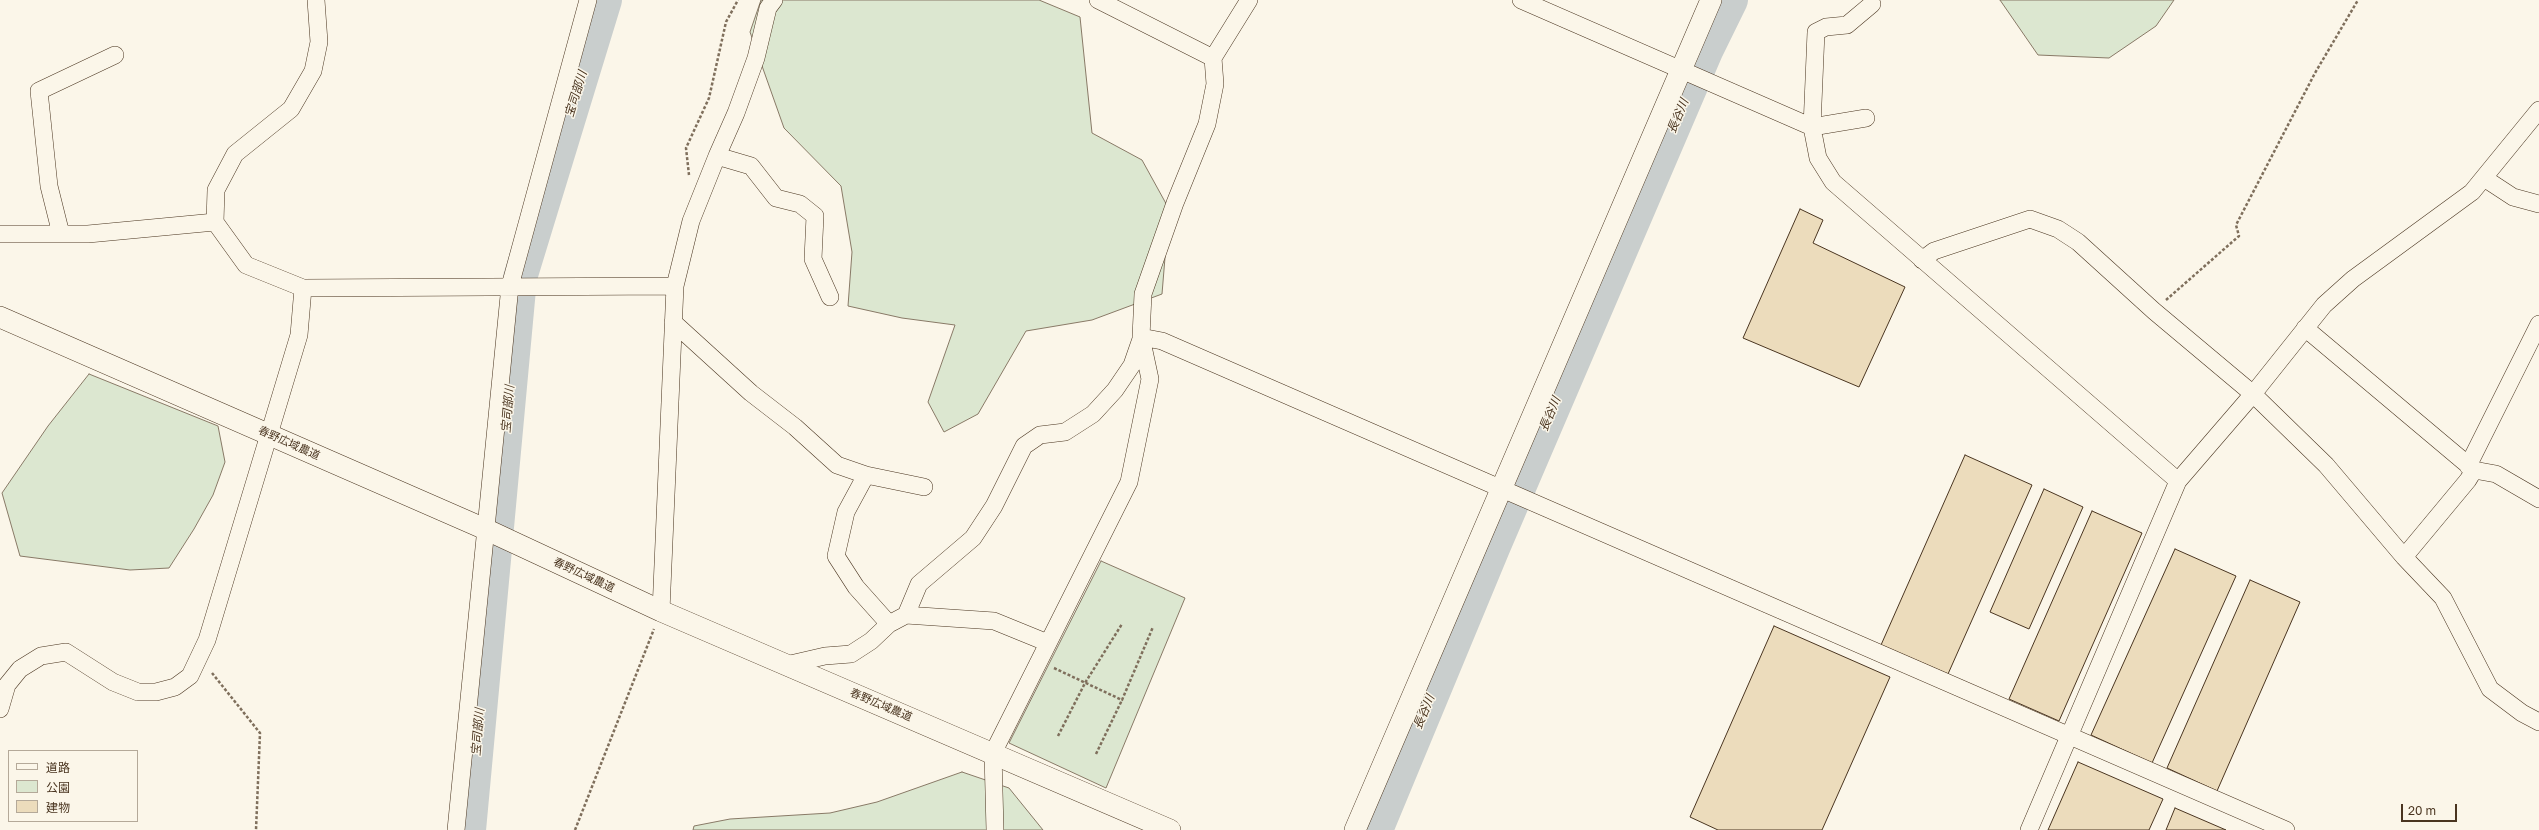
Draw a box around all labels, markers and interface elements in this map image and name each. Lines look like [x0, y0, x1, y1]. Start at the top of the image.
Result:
water label: 宝司部川 [562, 69, 590, 119]
water label: 長谷川 [1664, 97, 1692, 135]
water label: 宝司部川 [499, 384, 517, 434]
water label: 長谷川 [1536, 395, 1564, 433]
street label: 春野広域農道 [256, 424, 322, 462]
street label: 春野広域農道 [551, 555, 617, 595]
street label: 春野広域農道 [848, 686, 914, 724]
water label: 長谷川 [1410, 693, 1438, 731]
water label: 宝司部川 [469, 707, 487, 757]
legend [8, 750, 138, 822]
text: 道路 [46, 760, 70, 775]
text: 公園 [46, 780, 70, 795]
scale bar [2403, 796, 2459, 822]
text: 建物 [46, 800, 70, 815]
text: 20 m [2408, 803, 2436, 818]

